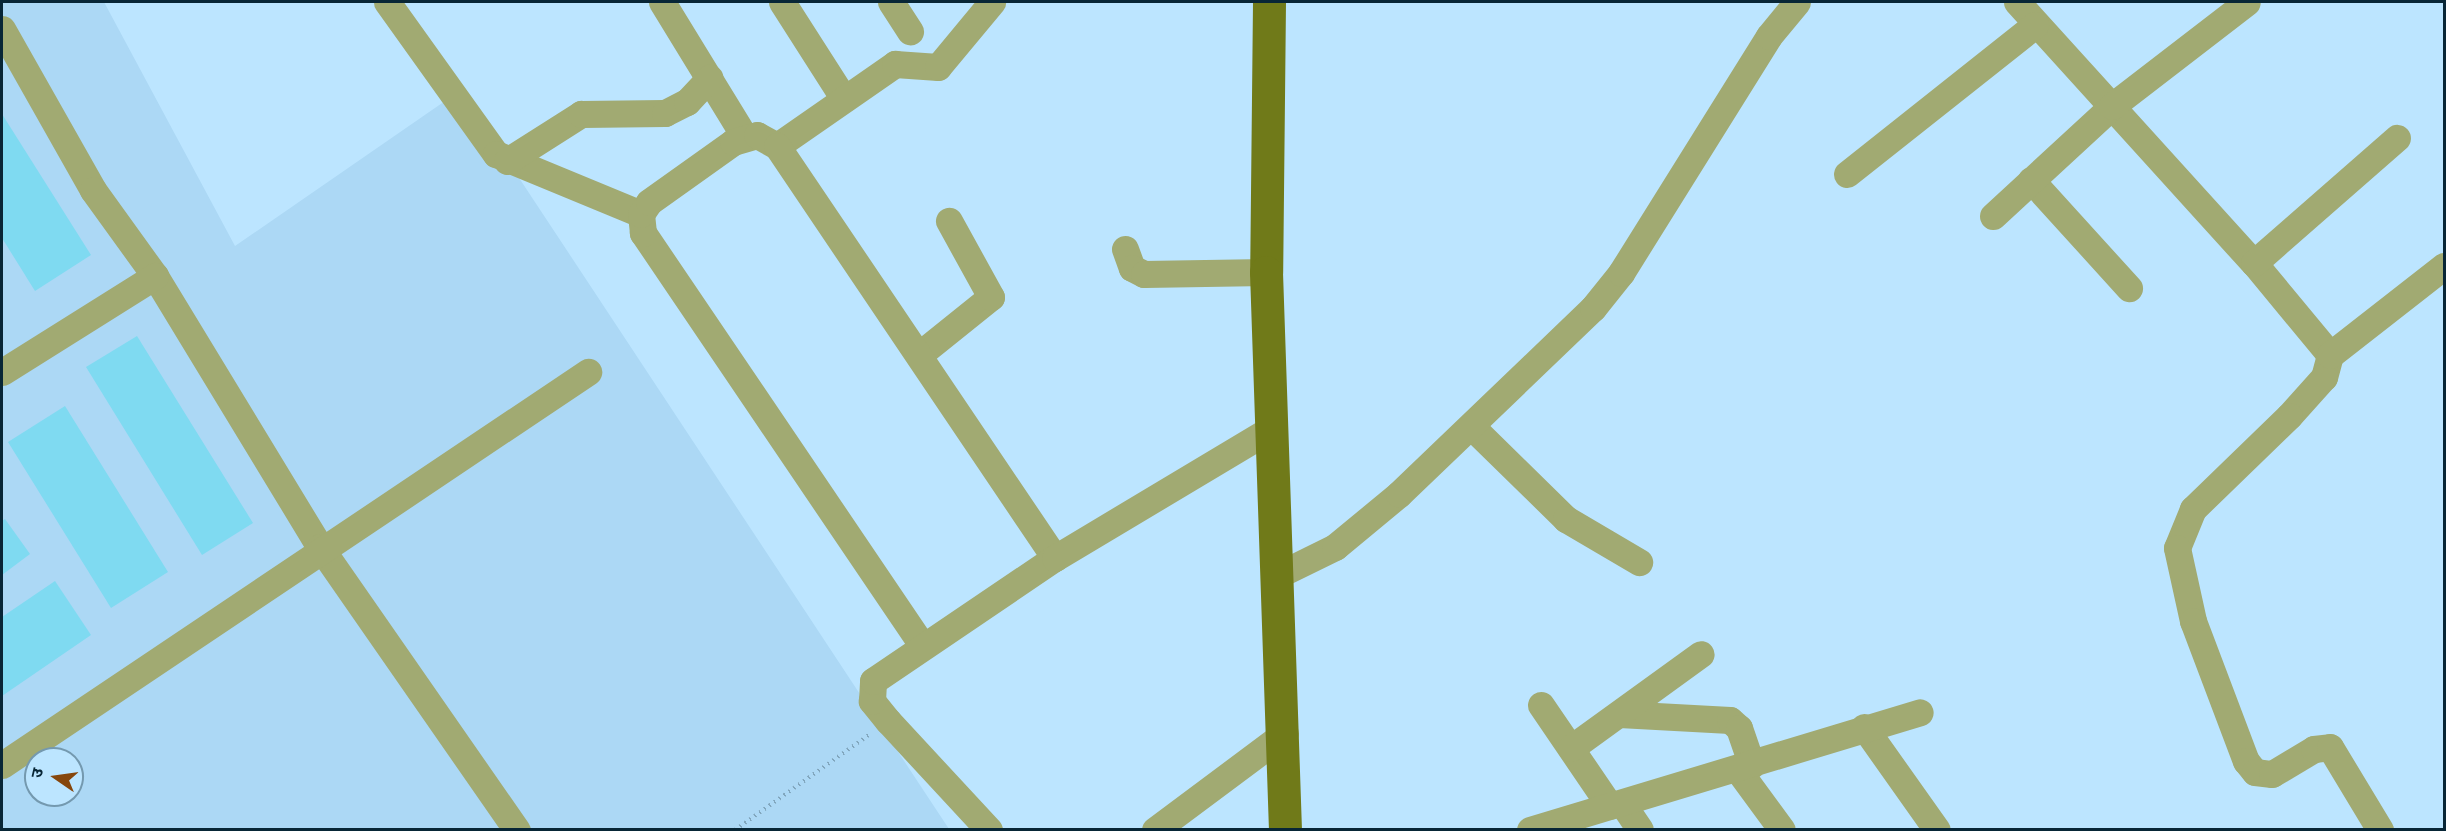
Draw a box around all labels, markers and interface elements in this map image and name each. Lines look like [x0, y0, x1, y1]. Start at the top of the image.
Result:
north arrow [24, 747, 84, 807]
text: उ [28, 767, 48, 780]

